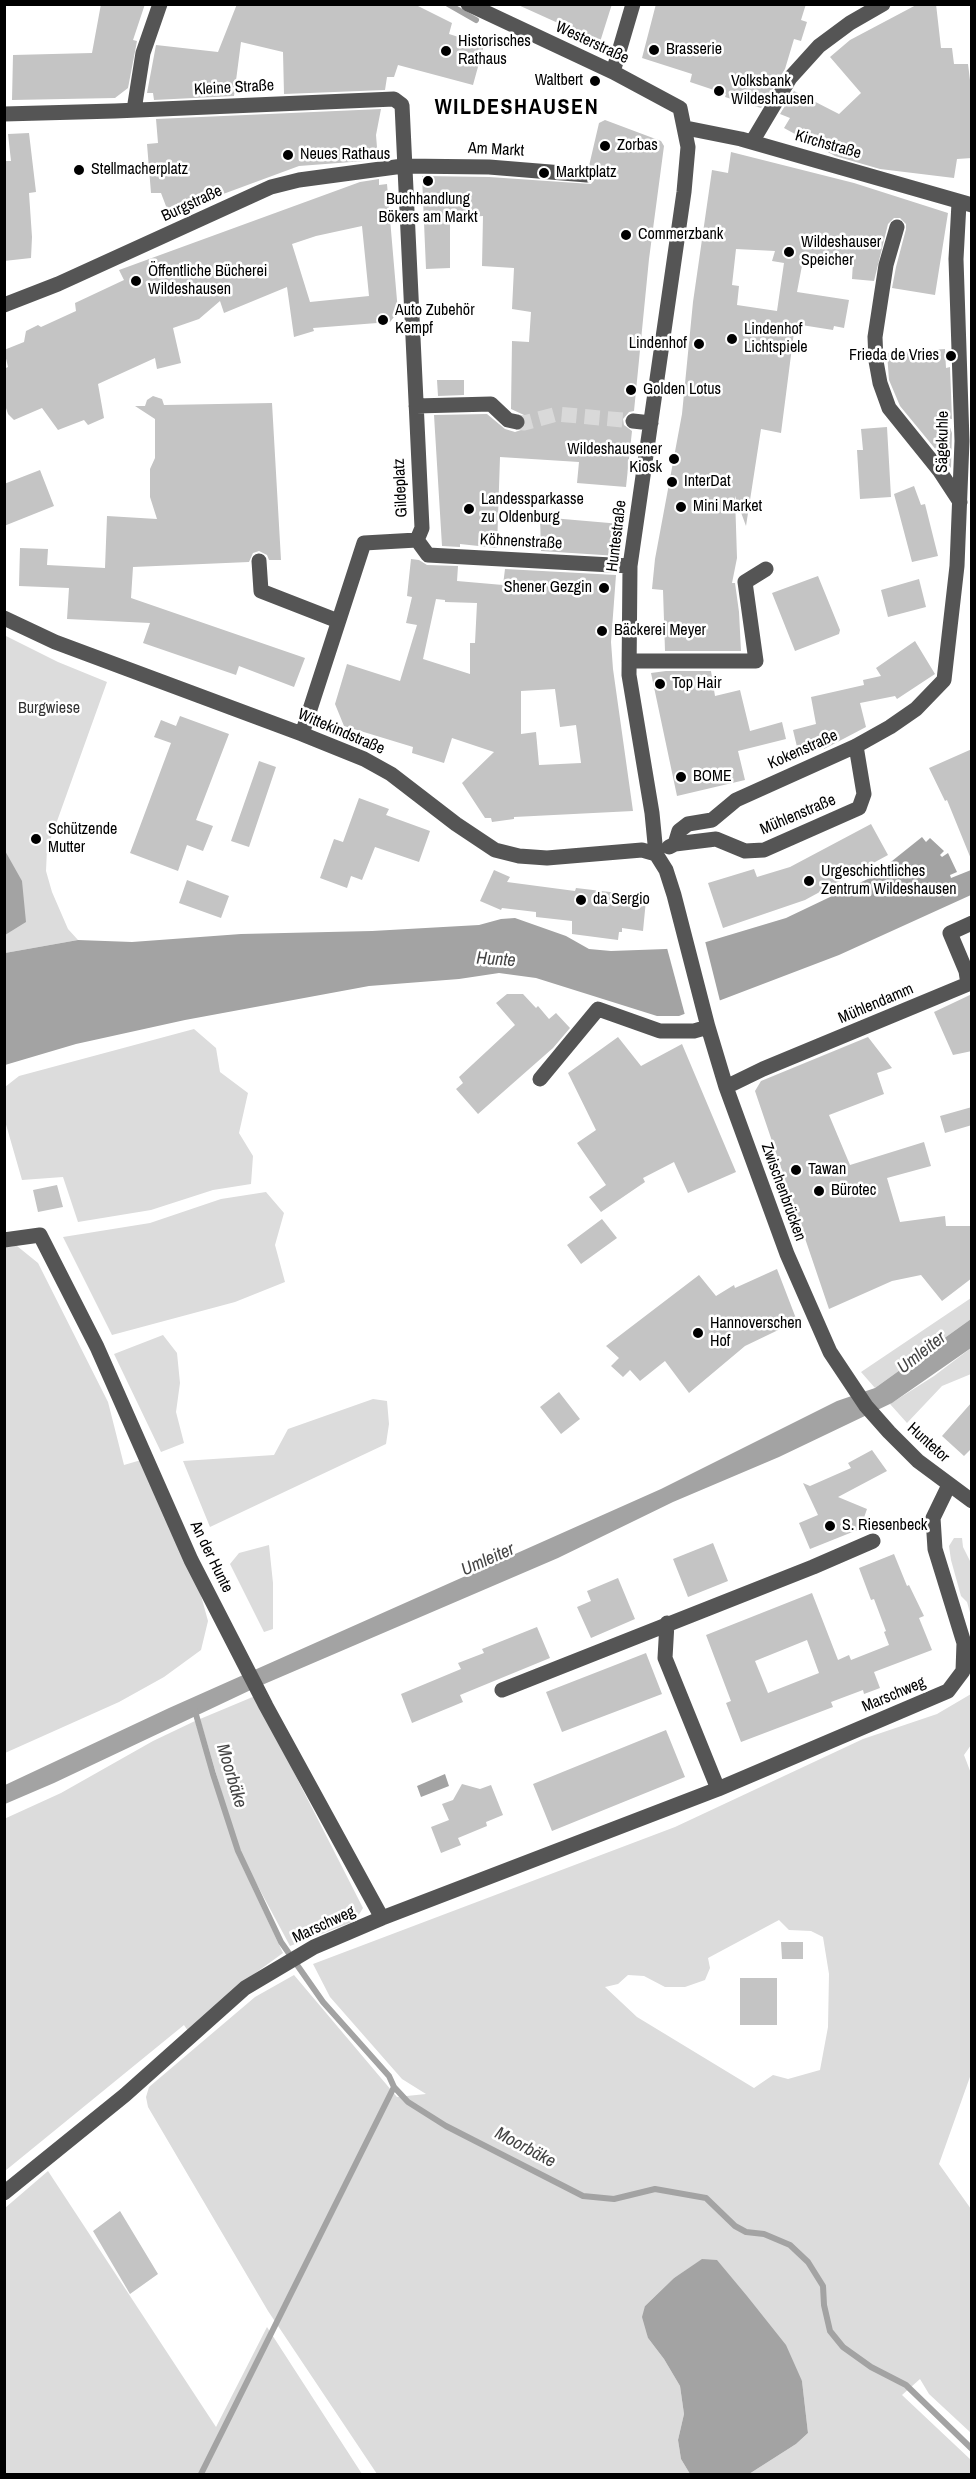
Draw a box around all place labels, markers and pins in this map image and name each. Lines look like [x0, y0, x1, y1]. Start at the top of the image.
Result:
place label: Historisches Rathaus [458, 32, 531, 70]
place label: Brasserie [666, 40, 722, 60]
marker: Brasserie [647, 43, 661, 57]
marker: Historisches Rathaus [439, 44, 453, 58]
place label: Waltbert [535, 71, 583, 91]
place label: Volksbank Wildeshausen [731, 72, 814, 110]
marker: Waltbert [588, 74, 602, 88]
marker: Volksbank Wildeshausen [712, 84, 726, 98]
place label: Zorbas [617, 136, 658, 156]
marker: Zorbas [598, 139, 612, 153]
place label: Neues Rathaus [300, 145, 390, 165]
marker: Neues Rathaus [281, 148, 295, 162]
place label: Stellmacherplatz [91, 160, 188, 180]
marker: Stellmacherplatz [72, 163, 86, 177]
place label: Marktplatz [556, 163, 617, 183]
marker: Marktplatz [537, 166, 551, 180]
marker: Buchhandlung Bökers am Markt [421, 174, 435, 188]
place label: Buchhandlung Bökers am Markt [378, 190, 478, 228]
place label: Commerzbank [638, 225, 723, 245]
marker: Commerzbank [619, 228, 633, 242]
place label: Wildeshauser Speicher [801, 233, 881, 271]
marker: Wildeshauser Speicher [782, 245, 796, 259]
place label: Öffentliche Bücherei Wildeshausen [148, 262, 267, 300]
marker: Öffentliche Bücherei Wildeshausen [129, 274, 143, 288]
place label: Auto Zubehör Kempf [395, 301, 475, 339]
marker: Auto Zubehör Kempf [376, 313, 390, 327]
place label: Lindenhof Lichtspiele [744, 320, 807, 358]
marker: Lindenhof Lichtspiele [725, 332, 739, 346]
place label: Lindenhof [629, 334, 687, 354]
marker: Lindenhof [692, 337, 706, 351]
place label: Frieda de Vries [849, 346, 939, 366]
marker: Frieda de Vries [944, 349, 958, 363]
place label: Golden Lotus [643, 380, 721, 400]
marker: Golden Lotus [624, 383, 638, 397]
place label: Wildeshausener Kiosk [567, 440, 662, 478]
marker: Wildeshausener Kiosk [667, 452, 681, 466]
place label: InterDat [684, 472, 731, 492]
marker: InterDat [665, 475, 679, 489]
place label: Landessparkasse zu Oldenburg [481, 490, 584, 528]
place label: Mini Market [693, 497, 762, 517]
marker: Mini Market [674, 500, 688, 514]
marker: Landessparkasse zu Oldenburg [462, 502, 476, 516]
place label: Shener Gezgin [504, 578, 592, 598]
marker: Shener Gezgin [597, 581, 611, 595]
place label: Bäckerei Meyer [614, 621, 706, 641]
marker: Bäckerei Meyer [595, 624, 609, 638]
place label: Top Hair [672, 674, 722, 694]
marker: Top Hair [653, 677, 667, 691]
place label: BOME [693, 767, 732, 787]
marker: BOME [674, 770, 688, 784]
place label: Schützende Mutter [48, 820, 117, 858]
marker: Schützende Mutter [29, 832, 43, 846]
place label: Urgeschichtliches Zentrum Wildeshausen [821, 862, 957, 900]
marker: Urgeschichtliches Zentrum Wildeshausen [802, 874, 816, 888]
place label: da Sergio [593, 890, 650, 910]
marker: da Sergio [574, 893, 588, 907]
place label: Tawan [808, 1160, 846, 1180]
marker: Tawan [789, 1163, 803, 1177]
place label: Bürotec [831, 1181, 876, 1201]
marker: Bürotec [812, 1184, 826, 1198]
place label: Hannoverschen Hof [710, 1314, 802, 1352]
marker: Hannoverschen Hof [691, 1326, 705, 1340]
place label: S. Riesenbeck [842, 1516, 927, 1536]
marker: S. Riesenbeck [823, 1519, 837, 1533]

